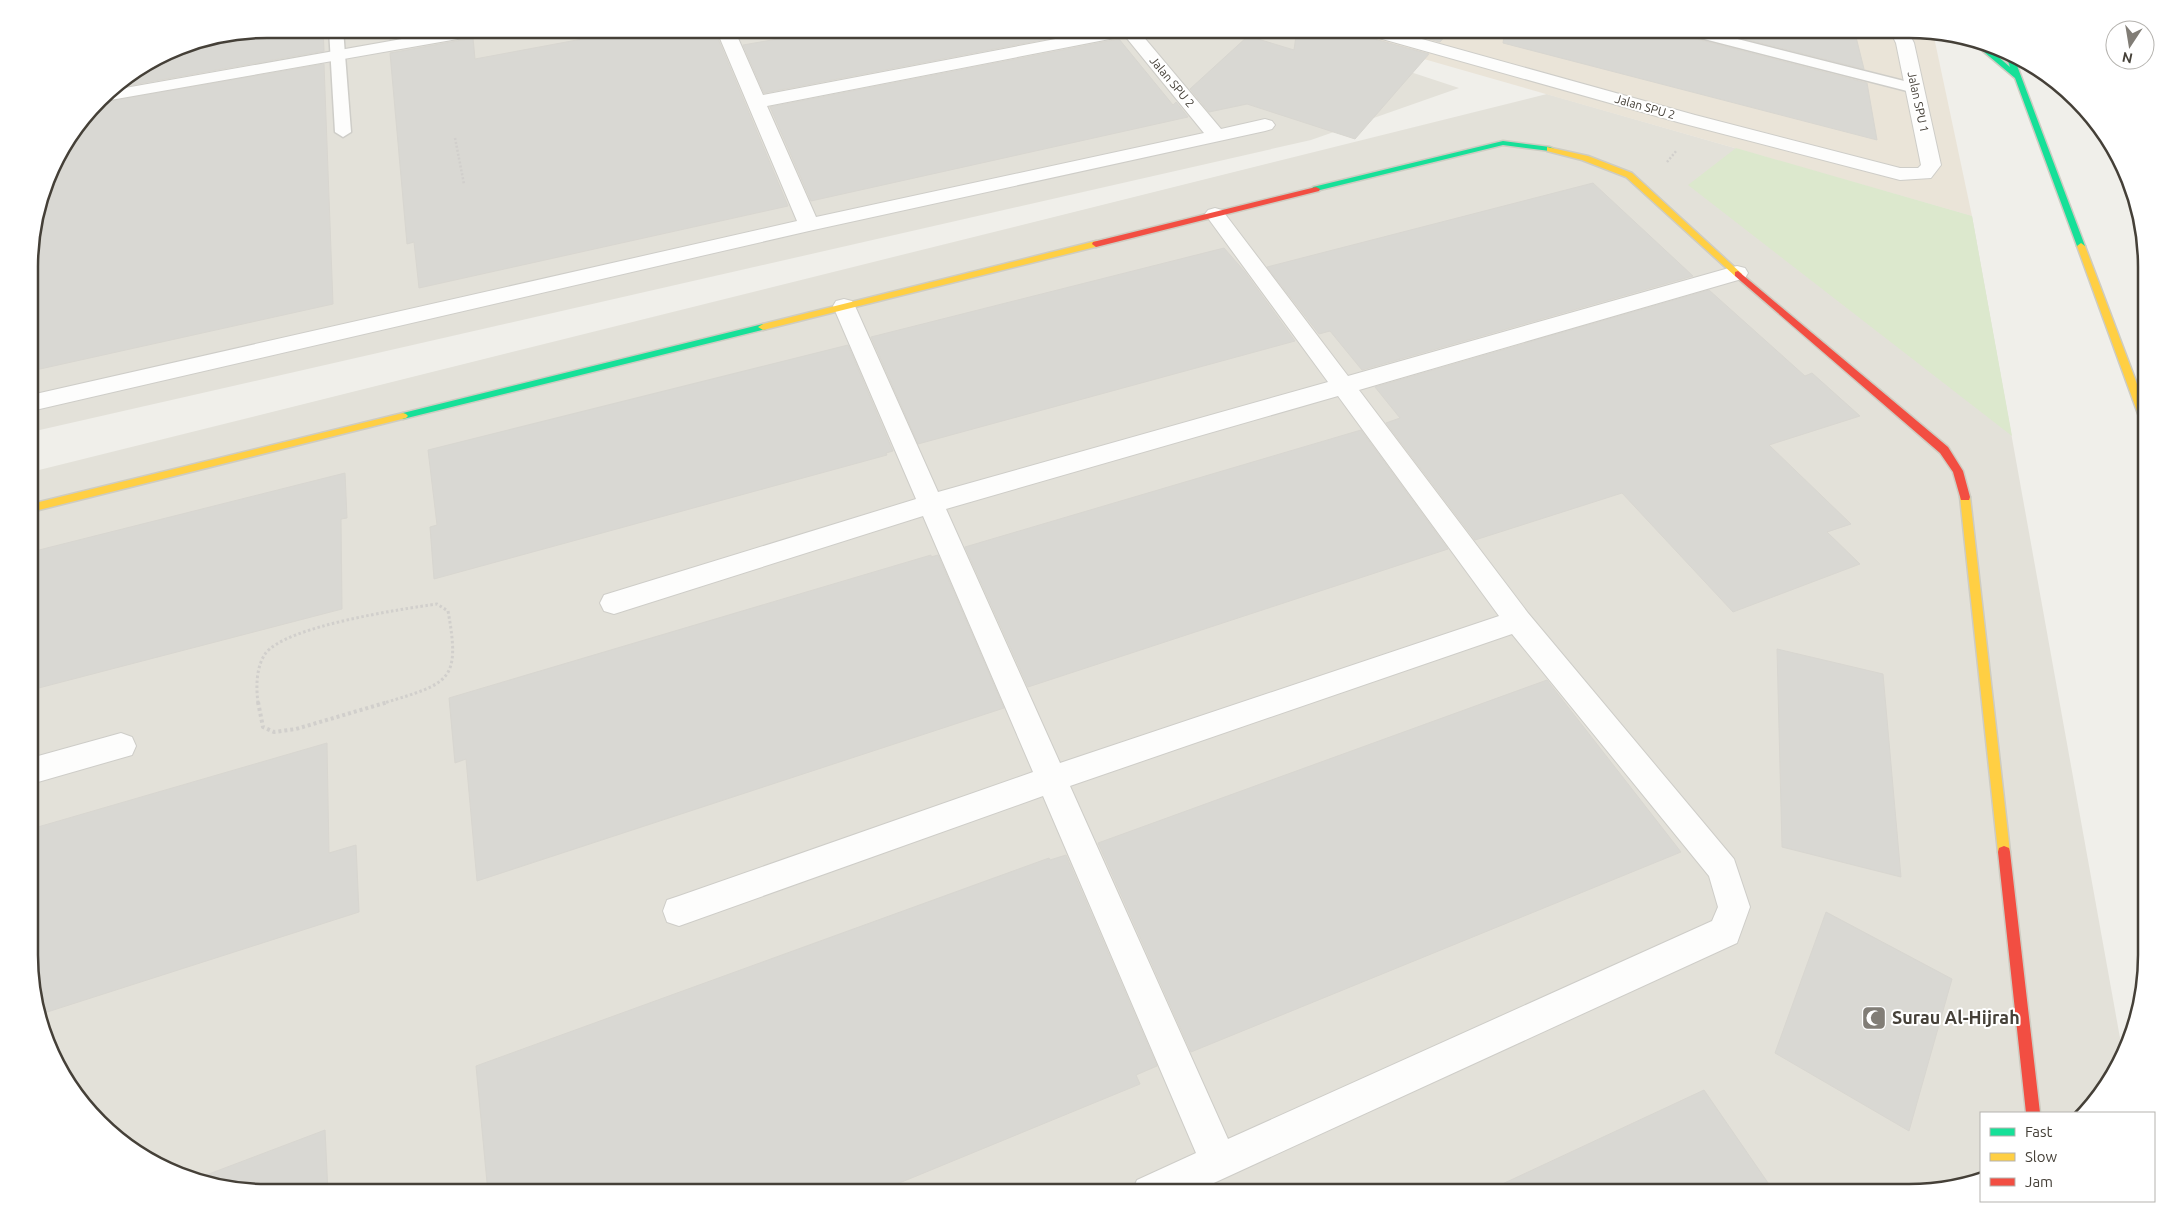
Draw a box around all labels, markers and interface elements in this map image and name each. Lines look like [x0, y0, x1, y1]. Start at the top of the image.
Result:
north arrow [2105, 20, 2155, 70]
text: N [2121, 49, 2134, 67]
street label: Jalan SPU 2 [1147, 54, 1197, 110]
street label: Jalan SPU 1 [1906, 70, 1931, 134]
street label: Jalan SPU 2 [1613, 92, 1677, 121]
mosque icon: Surau Al-Hijrah [1861, 1005, 1887, 1031]
place label: Surau Al-Hijrah [1892, 1007, 2020, 1027]
legend [1980, 1112, 2155, 1202]
text: Fast [2025, 1123, 2053, 1140]
text: Slow [2025, 1148, 2058, 1165]
text: Jam [2025, 1173, 2053, 1190]

